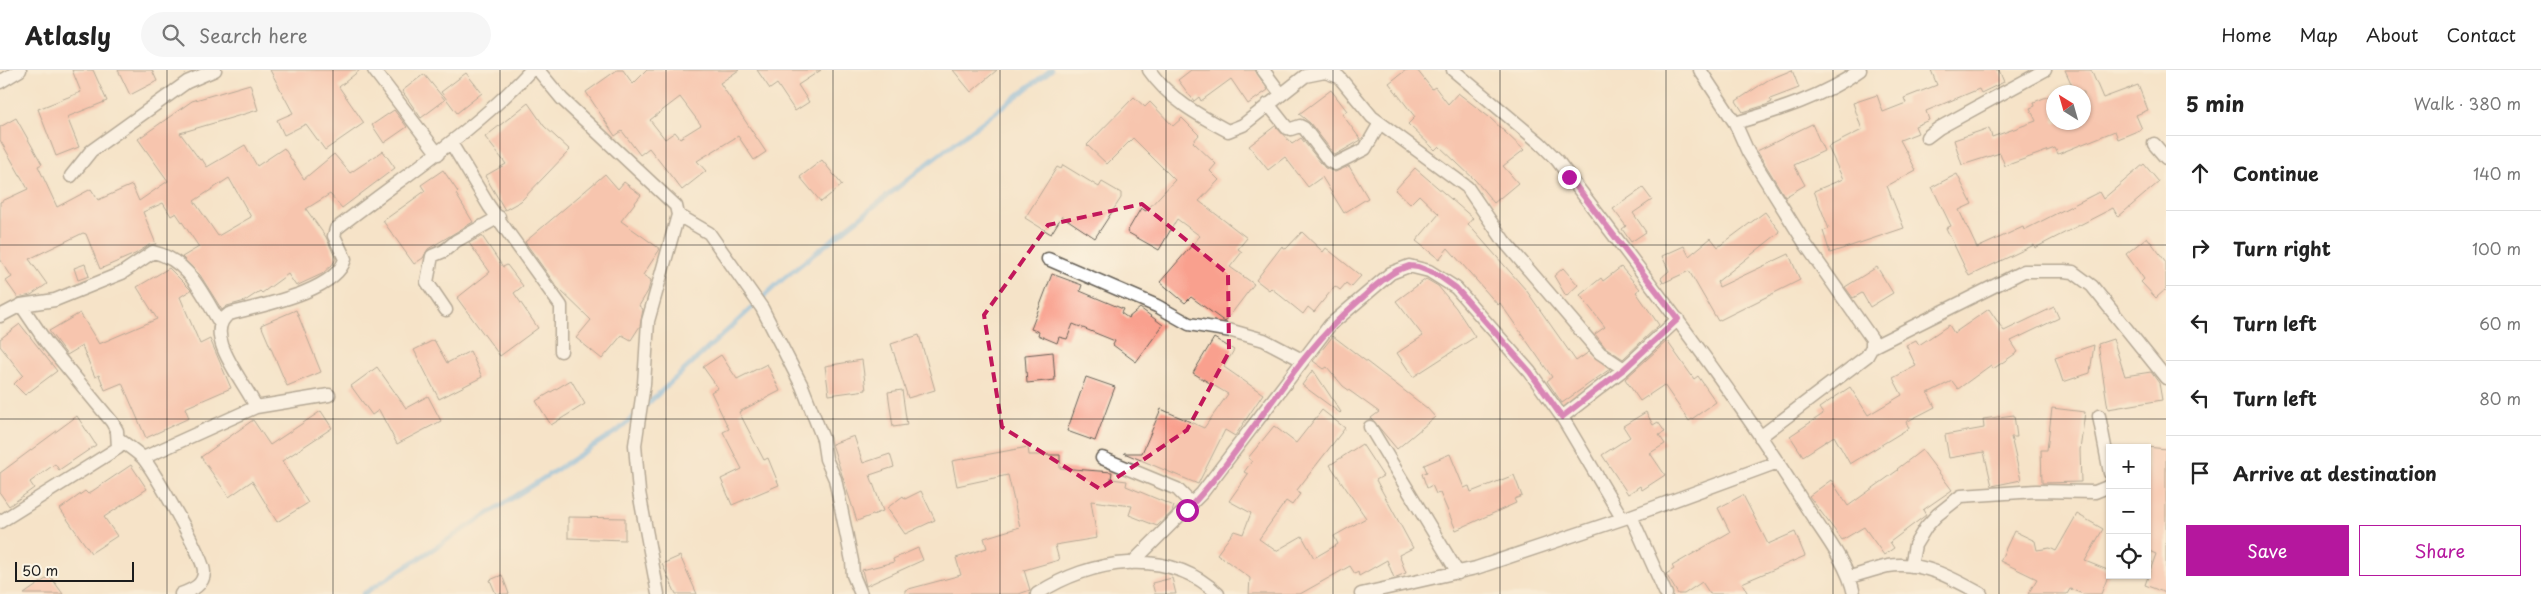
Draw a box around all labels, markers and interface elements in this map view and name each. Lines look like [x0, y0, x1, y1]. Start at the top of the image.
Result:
search box [141, 12, 491, 57]
text: Atlasly [25, 17, 111, 53]
icon: search [159, 21, 187, 49]
text: Search here [199, 21, 308, 49]
text: Home [2221, 21, 2271, 48]
text: Map [2299, 21, 2338, 48]
text: About [2366, 21, 2418, 48]
text: Contact [2446, 21, 2516, 48]
north arrow [2046, 85, 2091, 130]
text: 5 min [2186, 87, 2244, 119]
text: Walk · 380 m [2414, 91, 2521, 115]
icon: ahead [2186, 159, 2214, 187]
text: Continue [2233, 159, 2319, 187]
text: 140 m [2473, 161, 2521, 185]
route end [1558, 166, 1581, 189]
icon: right [2186, 234, 2214, 262]
text: Turn right [2233, 234, 2331, 262]
text: 100 m [2472, 236, 2521, 260]
icon: left [2186, 309, 2214, 337]
text: Turn left [2233, 309, 2317, 337]
text: 60 m [2479, 311, 2521, 335]
icon: left [2186, 384, 2214, 412]
text: Turn left [2233, 384, 2317, 412]
text: 80 m [2479, 386, 2521, 410]
map controls [2106, 444, 2151, 579]
button: + [2106, 444, 2151, 489]
icon: arrive [2186, 459, 2214, 487]
text: Arrive at destination [2233, 459, 2437, 487]
button: − [2106, 489, 2151, 534]
route start [1176, 499, 1199, 522]
button: Save [2186, 525, 2349, 576]
button: Share [2359, 525, 2521, 576]
button: locate [2106, 534, 2151, 579]
scale bar [15, 559, 134, 582]
text: 50 m [22, 560, 58, 581]

